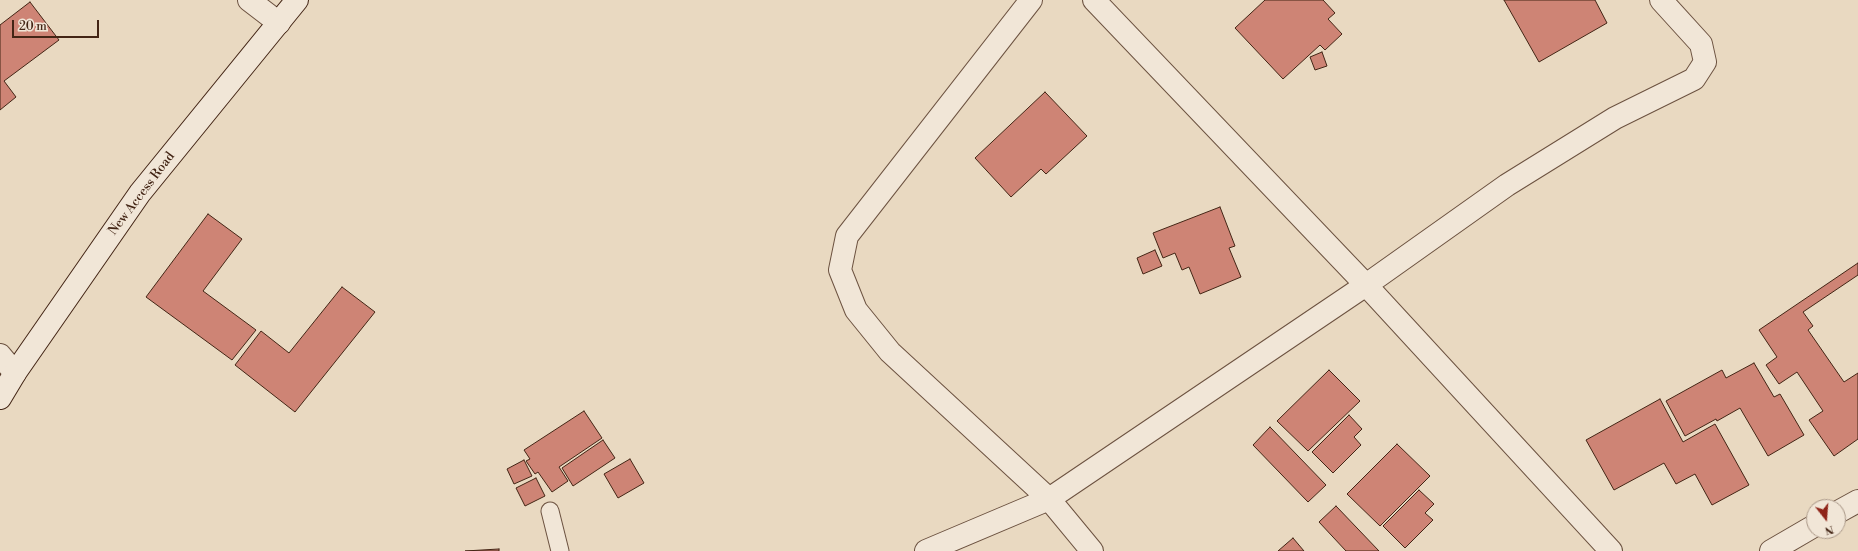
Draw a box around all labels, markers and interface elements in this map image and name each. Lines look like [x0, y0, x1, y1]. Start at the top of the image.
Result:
scale bar [14, 12, 101, 38]
text: 20 m [19, 19, 47, 34]
street label: New Access Road [106, 149, 178, 239]
north arrow [1806, 499, 1846, 539]
text: N [1823, 522, 1835, 537]

